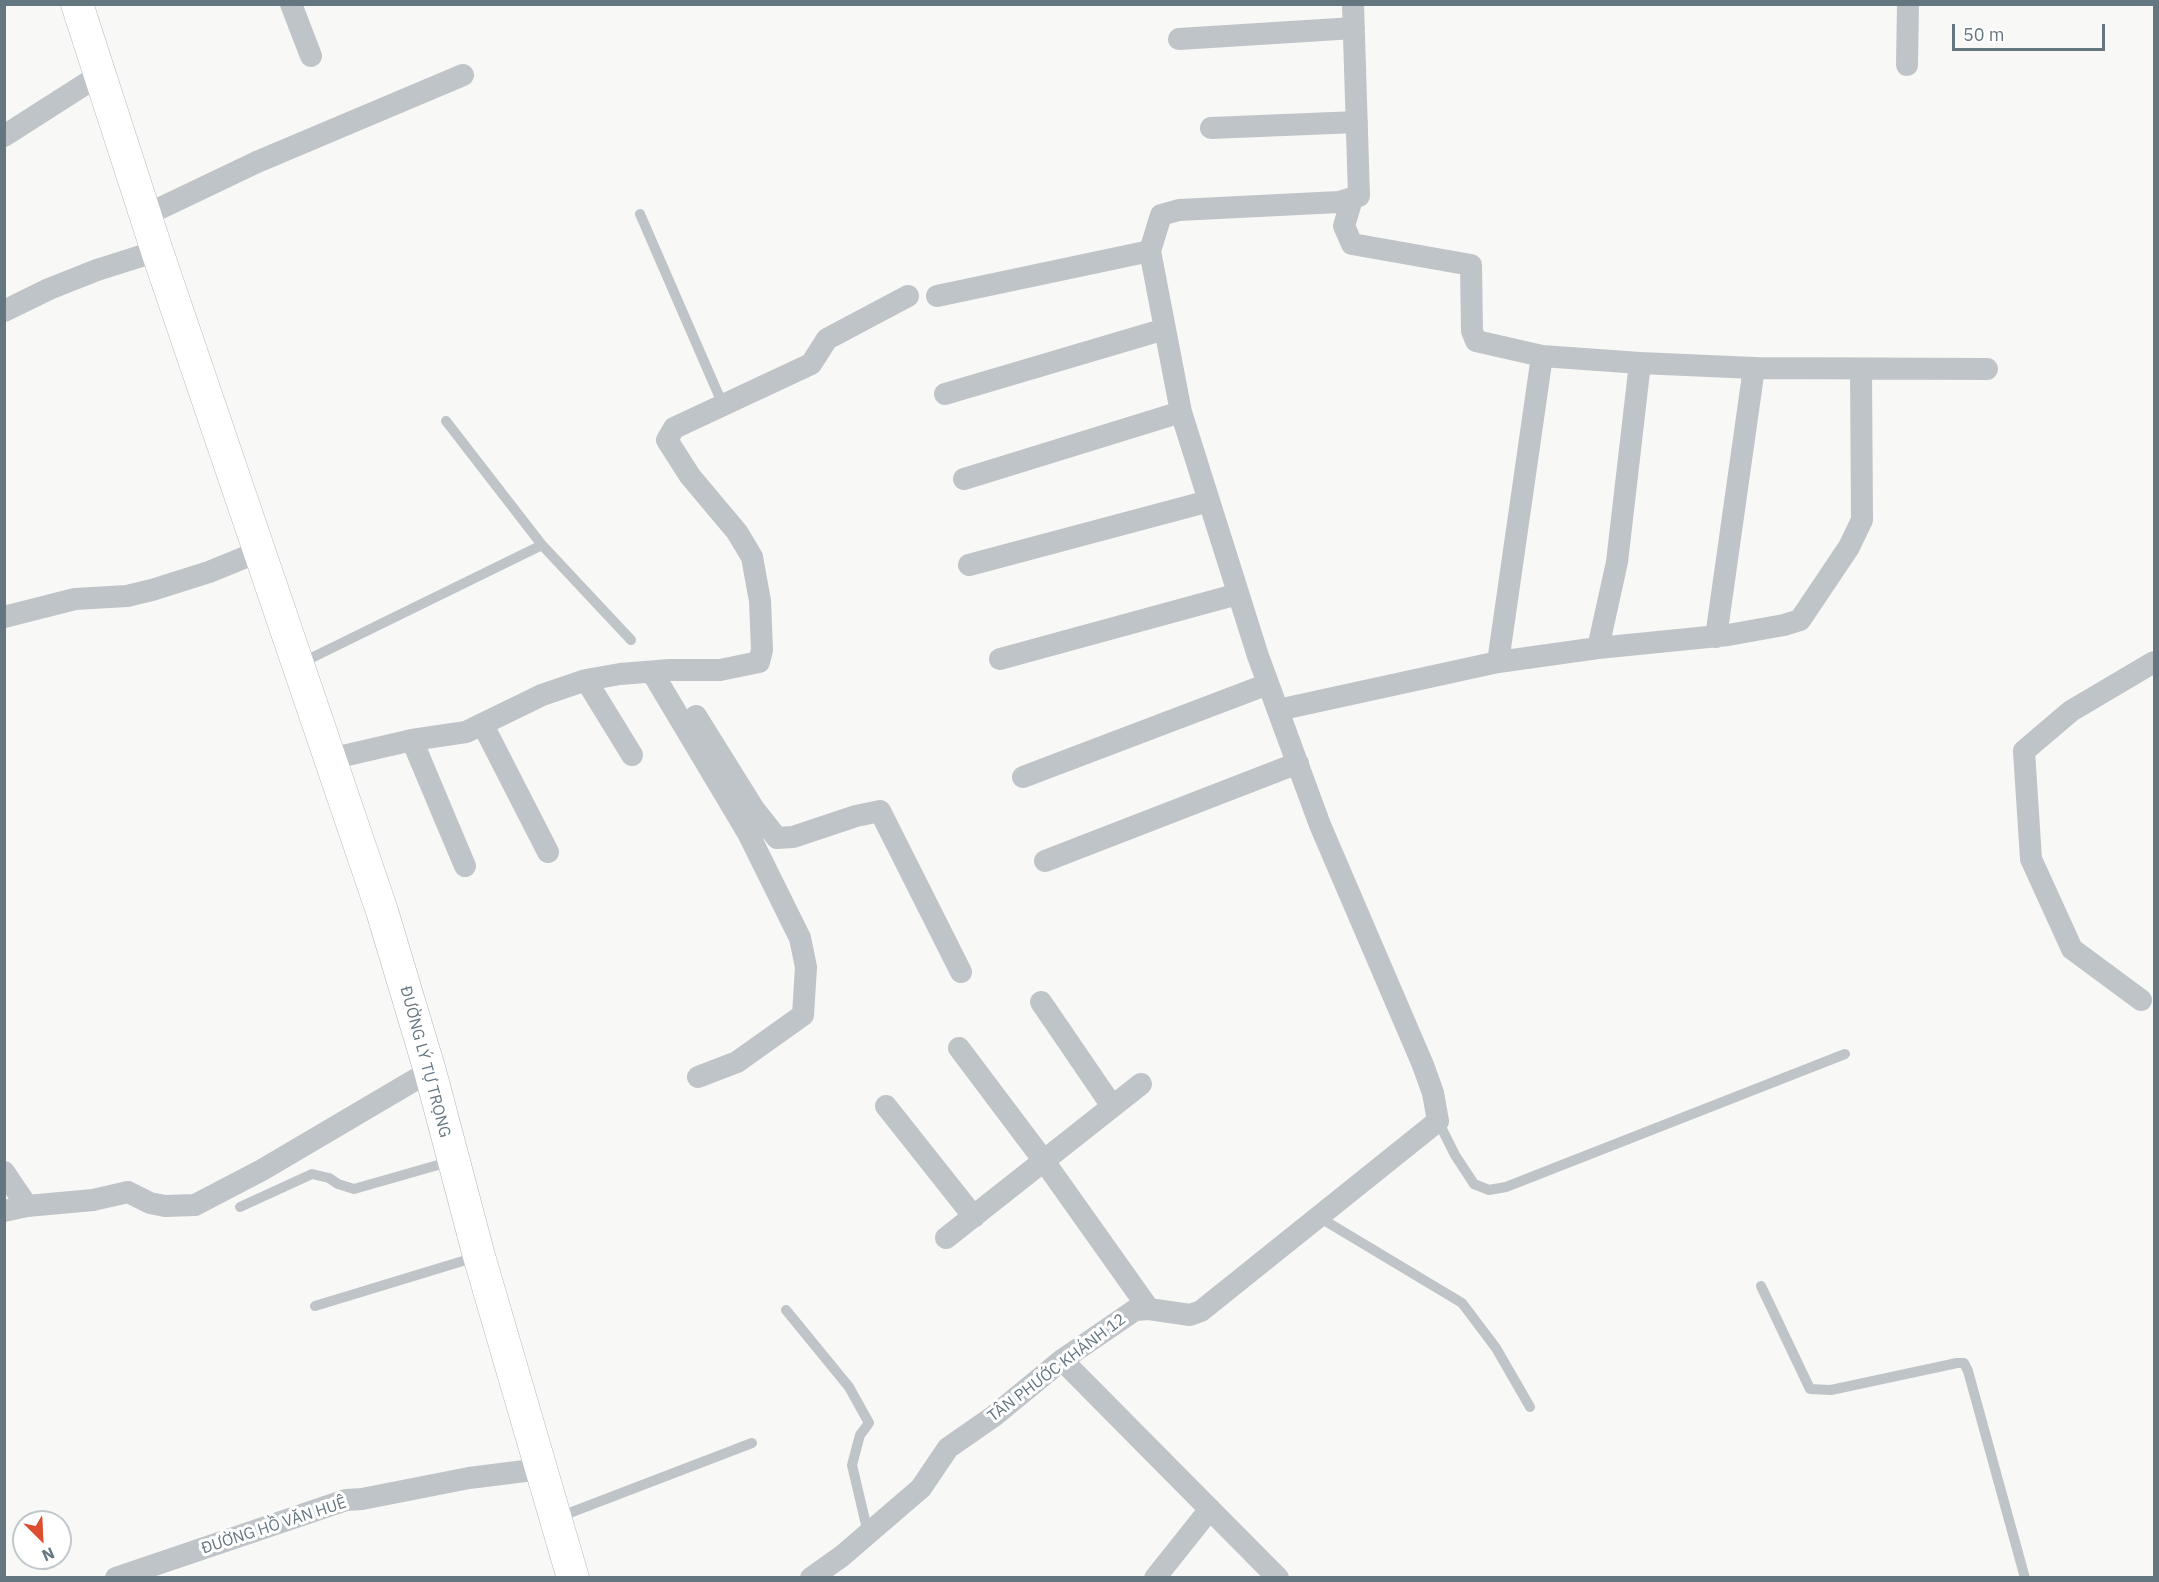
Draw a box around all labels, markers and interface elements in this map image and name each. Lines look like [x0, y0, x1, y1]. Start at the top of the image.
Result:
scale bar [1955, 12, 2108, 50]
text: 50 m [1963, 23, 2005, 46]
street label: ĐƯỜNG LÝ TỰ TRỌNG [396, 984, 454, 1140]
street label: TÂN PHƯỚC KHÁNH 12 [984, 1310, 1130, 1426]
street label: ĐƯỜNG HỒ VĂN HUÊ [199, 1493, 349, 1559]
north arrow [12, 1510, 72, 1570]
text: N [39, 1543, 58, 1566]

